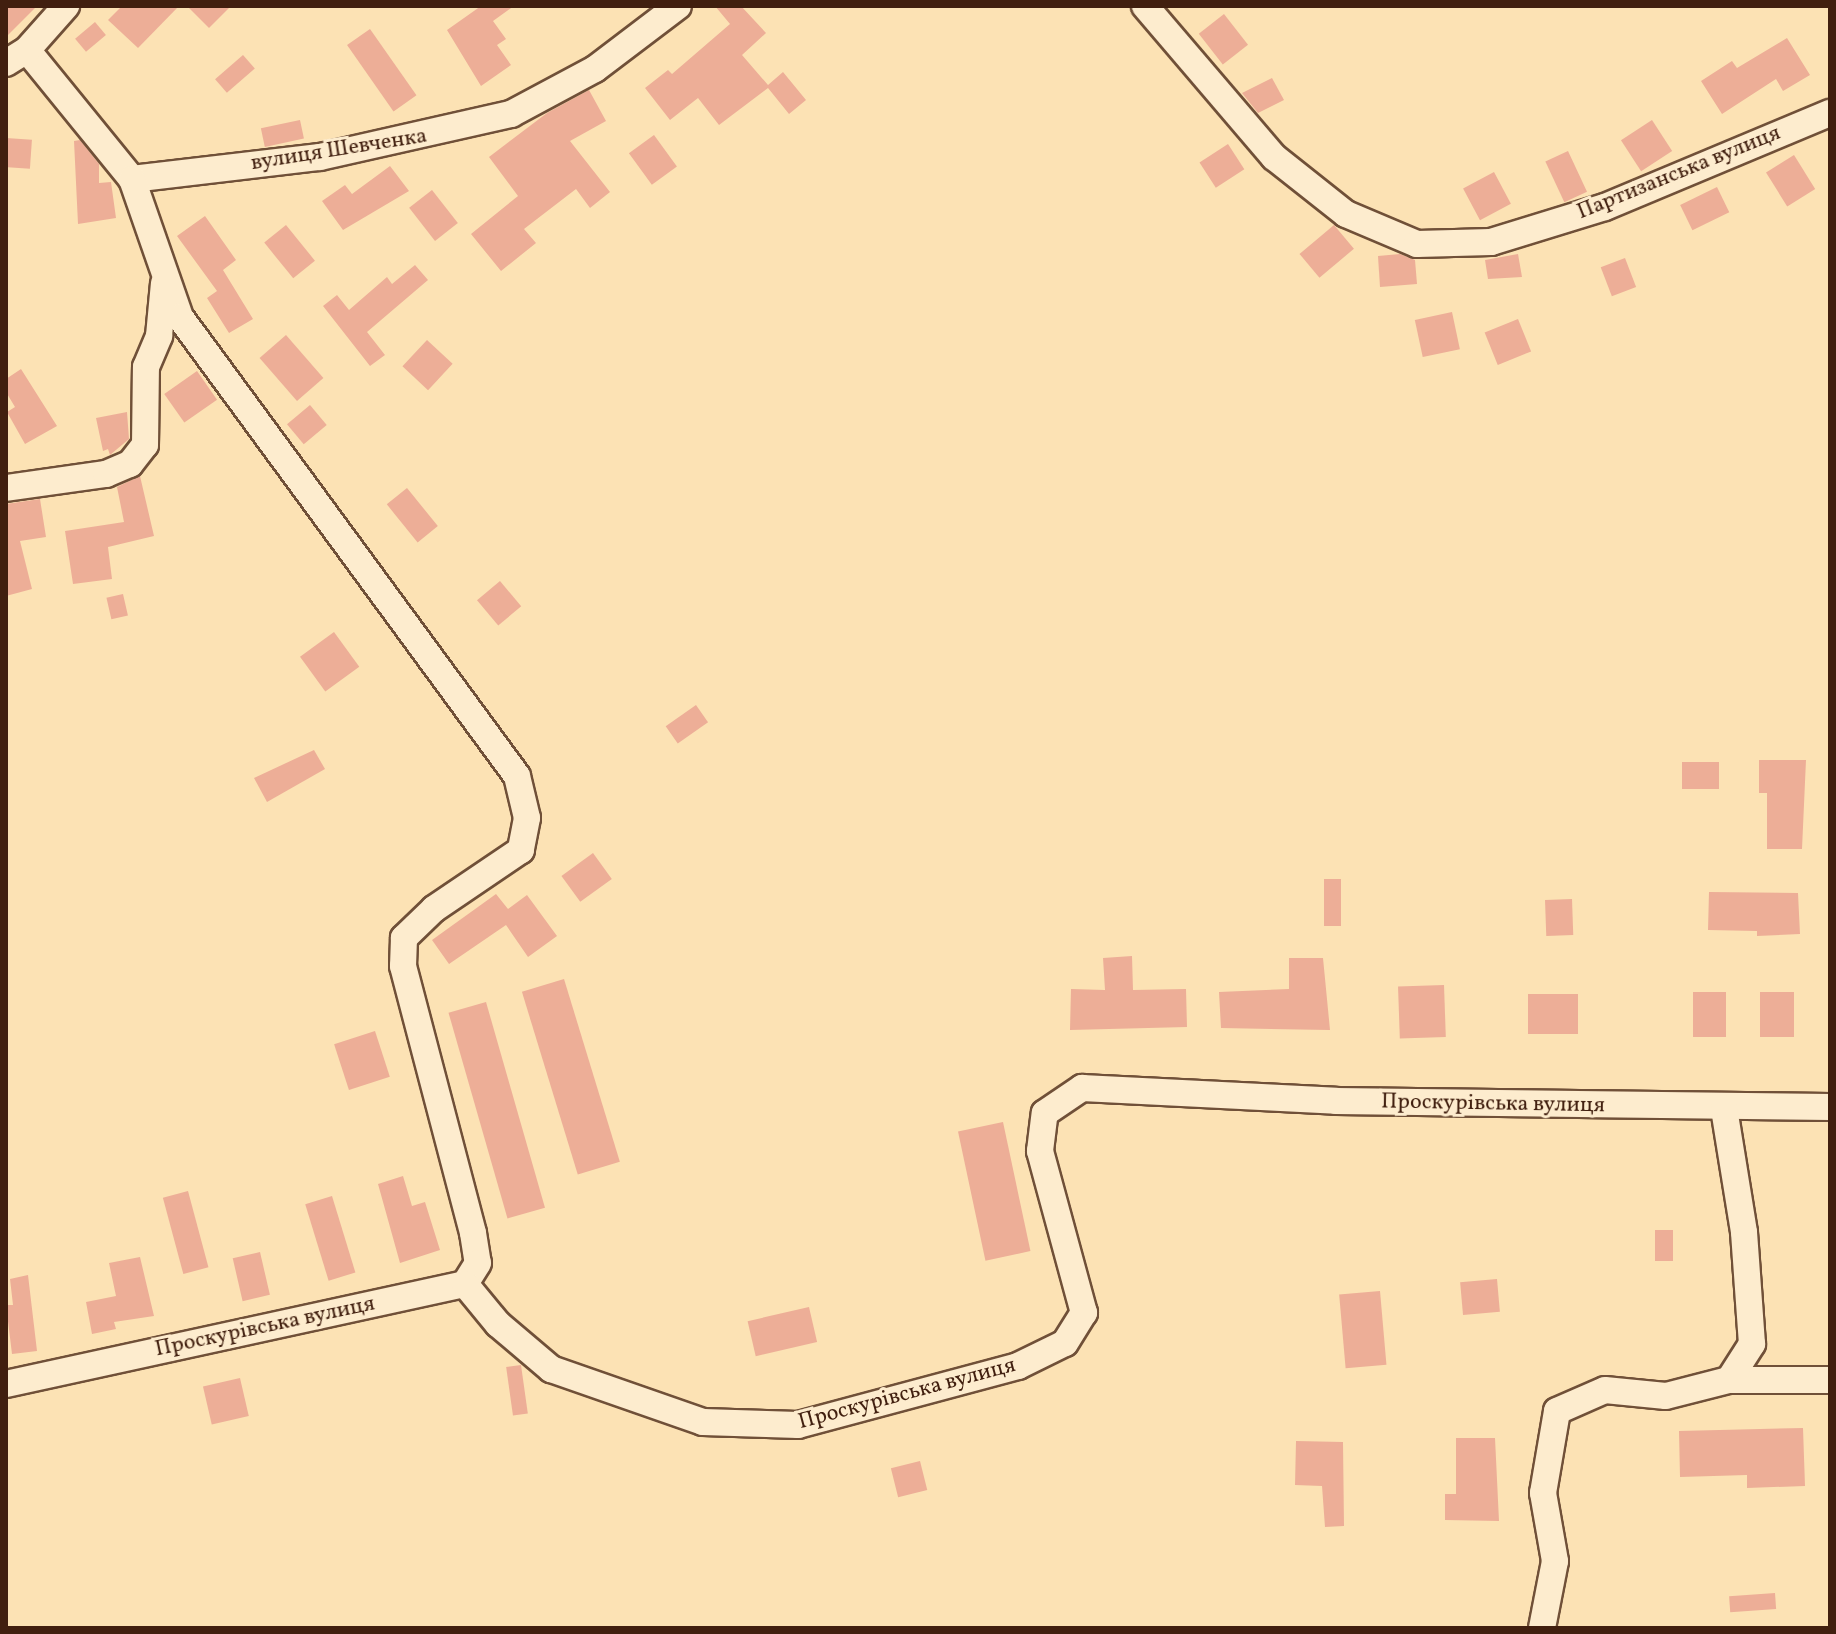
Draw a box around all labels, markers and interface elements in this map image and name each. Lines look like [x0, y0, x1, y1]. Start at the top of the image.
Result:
street label: Партизанська вулиця [1573, 120, 1785, 226]
street label: вулиця Шевченка [249, 123, 429, 177]
street label: Проскурівська вулиця [1381, 1089, 1605, 1119]
street label: Проскурівська вулиця [153, 1291, 377, 1363]
street label: Проскурівська вулиця [795, 1352, 1019, 1436]

